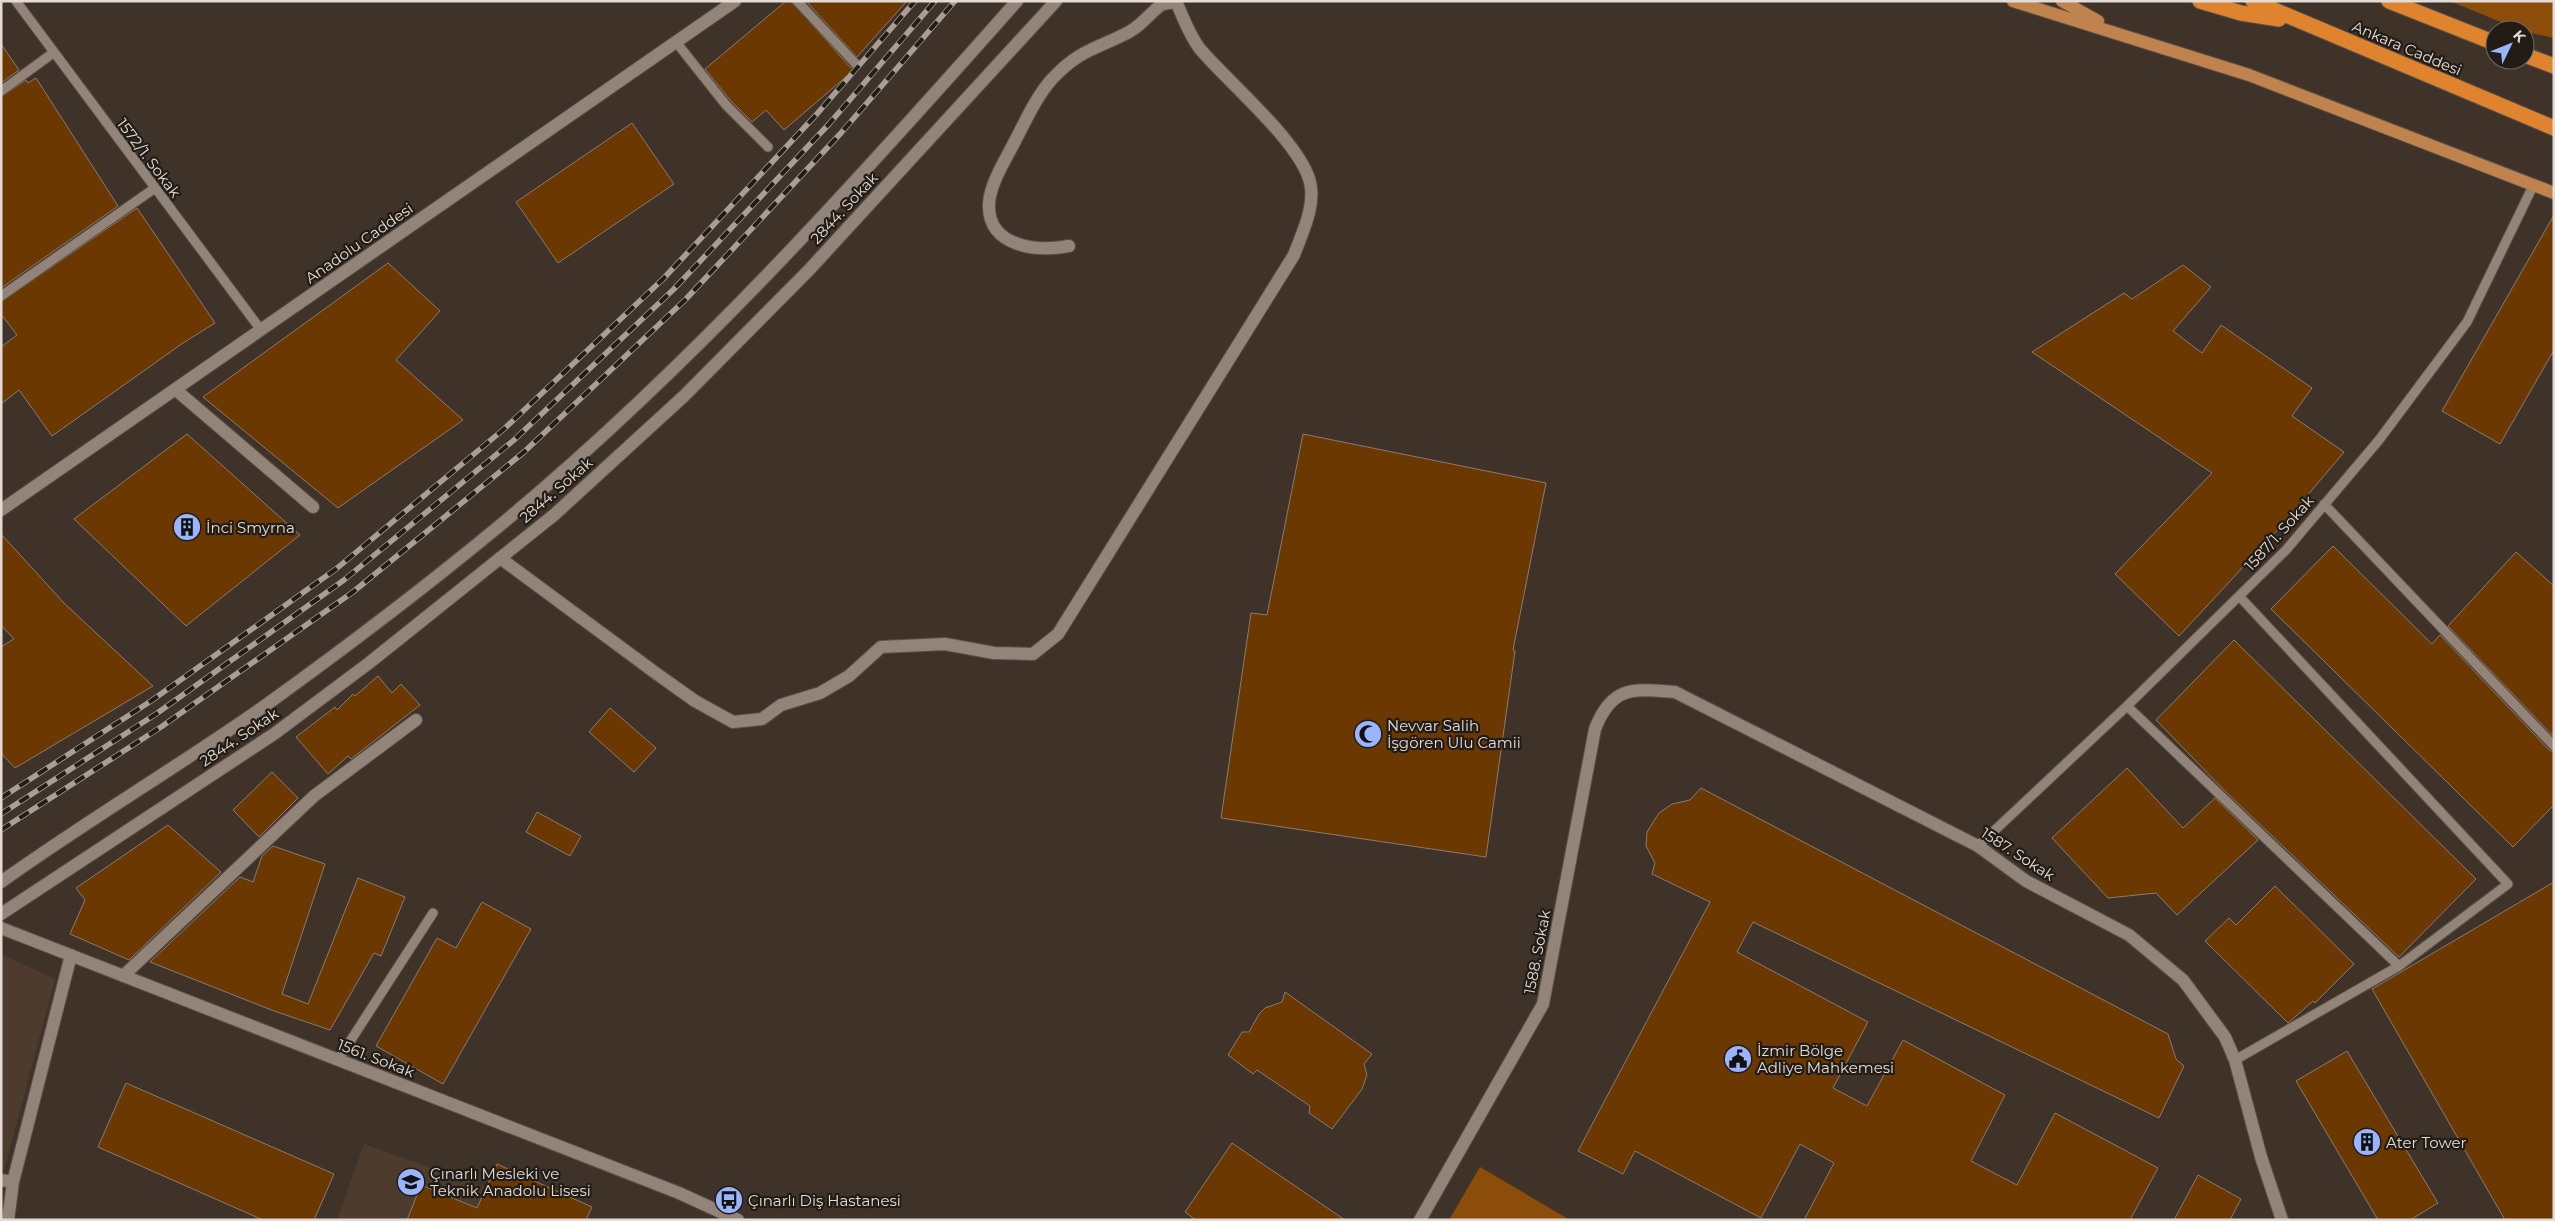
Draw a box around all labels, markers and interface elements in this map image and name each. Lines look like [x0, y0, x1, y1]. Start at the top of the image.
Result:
street label: Ankara Caddesi [2349, 16, 2465, 80]
north arrow [2485, 20, 2535, 70]
text: K [2509, 26, 2530, 47]
street label: 1572/1. Sokak [113, 115, 185, 201]
street label: 2844. Sokak [806, 168, 882, 248]
street label: Anadolu Caddesi [301, 199, 417, 287]
street label: 2844. Sokak [516, 453, 596, 527]
street label: 1587/1. Sokak [2240, 491, 2318, 575]
building icon: İnci Smyrna [172, 512, 202, 542]
place label: İnci Smyrna [206, 518, 295, 537]
street label: 2844. Sokak [196, 704, 282, 770]
place label: Nevvar Salih İşgören Ulu Camii [1387, 716, 1521, 752]
mosque icon: Nevvar Salih İşgören Ulu Camii [1353, 719, 1383, 749]
street label: 1587. Sokak [1978, 823, 2058, 885]
street label: 1588. Sokak [1520, 908, 1554, 996]
street label: 1561. Sokak [335, 1035, 417, 1081]
place label: İzmir Bölge Adliye Mahkemesi [1757, 1041, 1894, 1077]
public building icon: İzmir Bölge Adliye Mahkemesi [1723, 1044, 1753, 1074]
building icon: Ater Tower [2352, 1127, 2382, 1157]
place label: Ater Tower [2386, 1133, 2467, 1152]
place label: Çınarlı Mesleki ve Teknik Anadolu Lisesi [430, 1164, 591, 1200]
school or university icon: Çınarlı Mesleki ve Teknik Anadolu Lisesi [396, 1167, 426, 1197]
bus stop icon: Çınarlı Diş Hastanesi [714, 1185, 744, 1215]
place label: Çınarlı Diş Hastanesi [748, 1191, 901, 1210]

